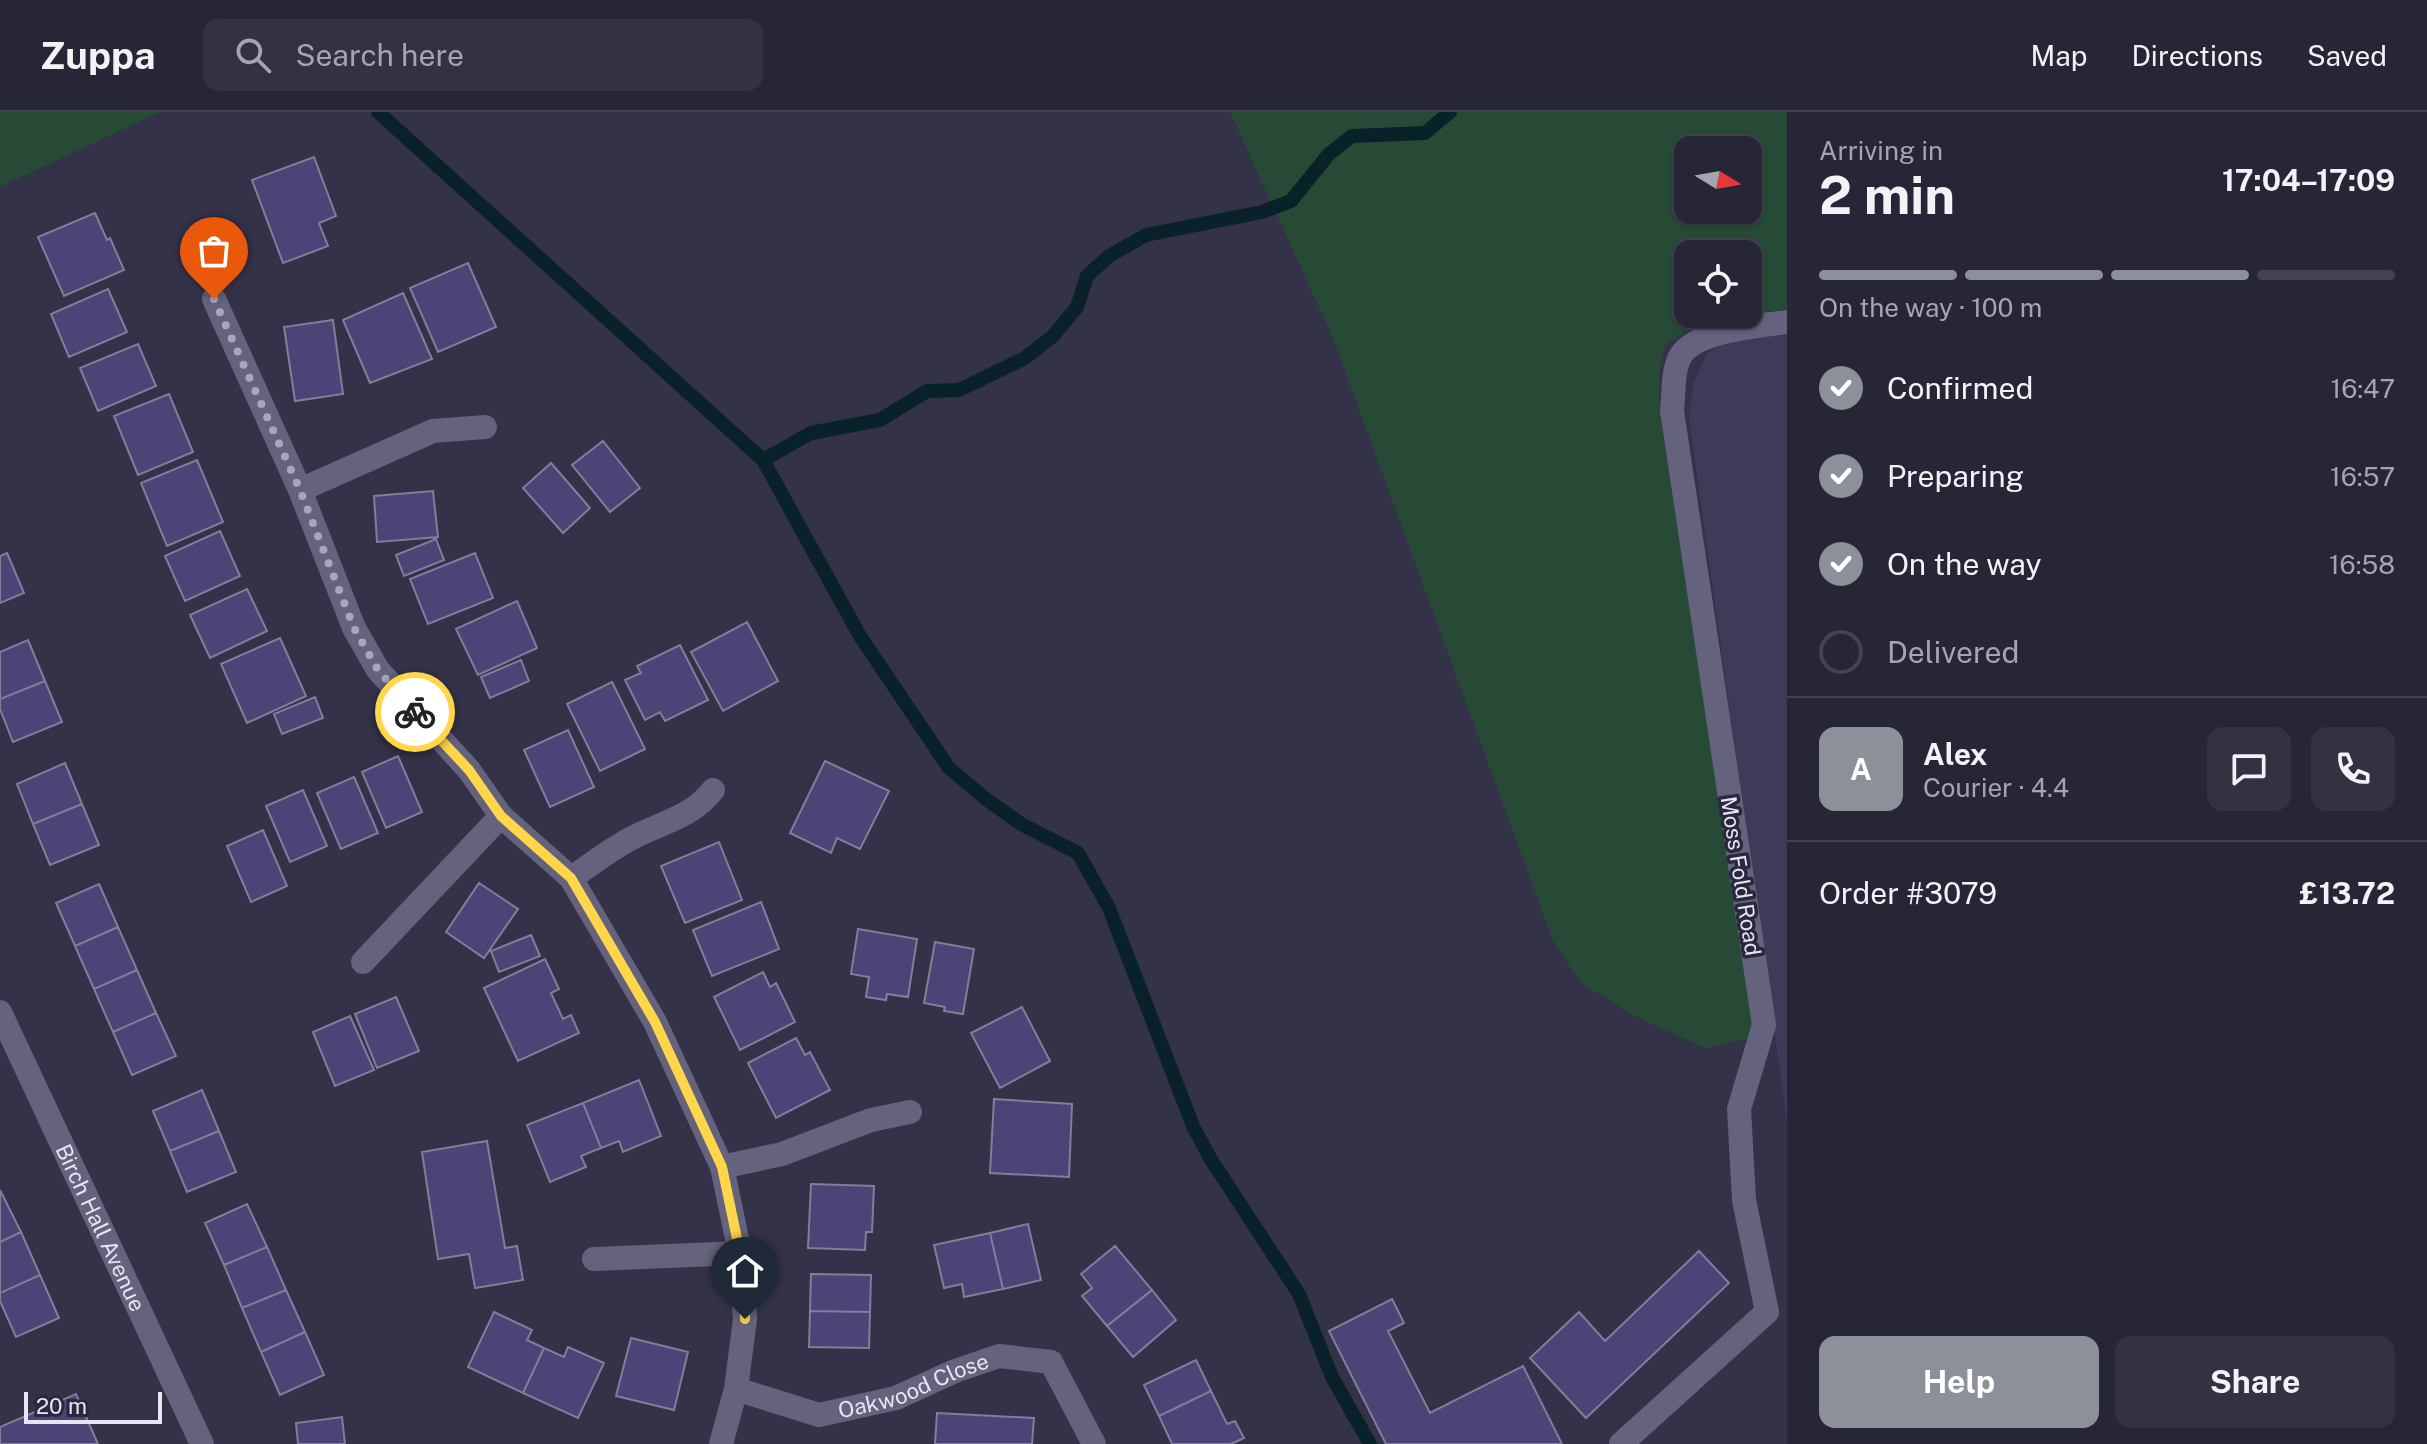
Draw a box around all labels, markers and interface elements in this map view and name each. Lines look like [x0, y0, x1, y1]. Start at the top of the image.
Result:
search box [203, 19, 763, 91]
text: Zuppa [40, 33, 155, 78]
icon: search [231, 33, 275, 77]
text: Search here [295, 37, 464, 73]
text: Map [2031, 39, 2087, 72]
text: Directions [2131, 39, 2263, 72]
text: Saved [2307, 39, 2387, 72]
text: Arriving in [1819, 135, 1943, 166]
north arrow [1674, 136, 1762, 224]
map controls [1674, 136, 1762, 328]
text: 17:04–17:09 [2222, 162, 2395, 198]
text: 2 min [1819, 165, 1955, 226]
pin [180, 217, 248, 299]
icon: bag [192, 229, 236, 273]
button: locate [1674, 240, 1762, 328]
text: On the way · 100 m [1819, 292, 2042, 323]
icon: check [1819, 366, 1863, 410]
text: Confirmed [1887, 370, 2033, 406]
text: 16:47 [2331, 373, 2395, 404]
icon: check [1819, 454, 1863, 498]
text: Preparing [1887, 458, 2024, 494]
text: 16:57 [2330, 461, 2395, 492]
icon: check [1819, 542, 1863, 586]
text: On the way [1887, 546, 2041, 582]
text: 16:58 [2329, 549, 2395, 580]
text: Delivered [1887, 634, 2019, 670]
courier [375, 672, 455, 752]
icon: bike [393, 690, 437, 734]
button: chat [2207, 727, 2291, 811]
button: phone [2311, 727, 2395, 811]
text: Alex [1923, 736, 1987, 772]
text: A [1850, 751, 1872, 787]
text: Courier · 4.4 [1923, 772, 2069, 803]
street label: Moss Fold Road [1716, 794, 1766, 958]
text: Order #3079 [1819, 875, 1997, 911]
text: £13.72 [2299, 875, 2395, 911]
street label: Birch Hall Avenue [51, 1140, 151, 1315]
pin [711, 1237, 779, 1319]
icon: home [723, 1249, 767, 1293]
button: Help [1819, 1336, 2099, 1428]
button: Share [2115, 1336, 2395, 1428]
street label: Oakwood Close [836, 1348, 992, 1423]
scale bar [24, 1388, 162, 1424]
text: 20 m [36, 1393, 87, 1419]

